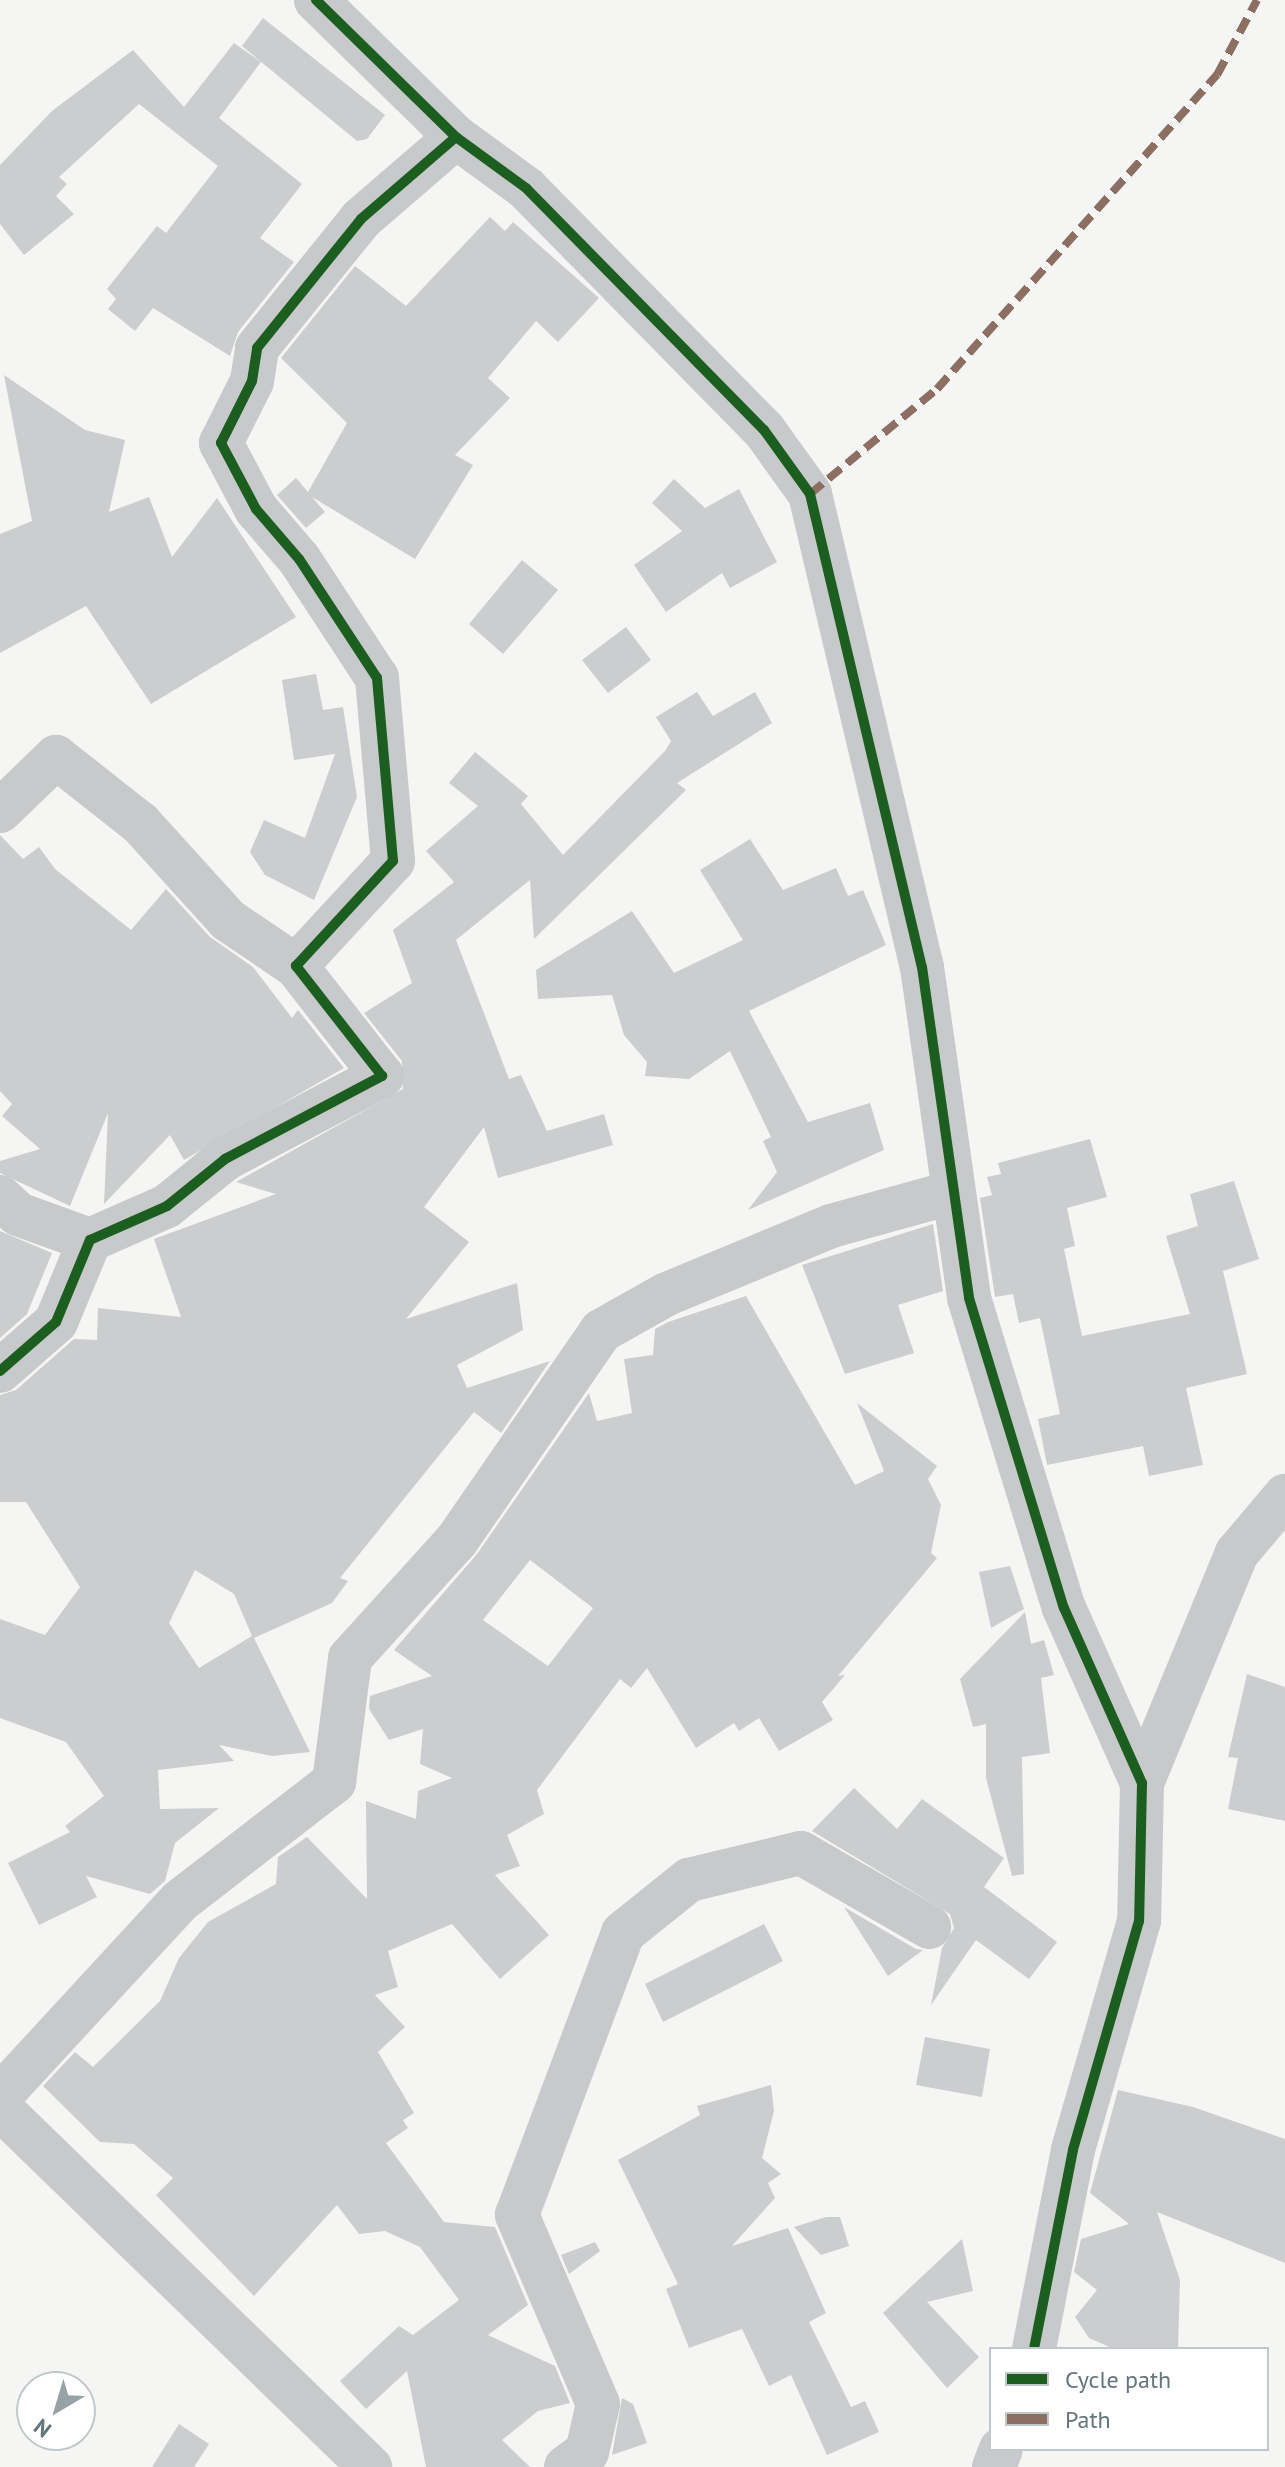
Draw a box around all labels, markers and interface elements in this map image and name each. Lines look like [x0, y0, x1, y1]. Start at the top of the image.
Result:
legend [989, 2347, 1269, 2451]
text: Cycle path [1065, 2364, 1171, 2395]
north arrow [16, 2371, 96, 2451]
text: Path [1065, 2404, 1111, 2435]
text: N [28, 2413, 57, 2444]

